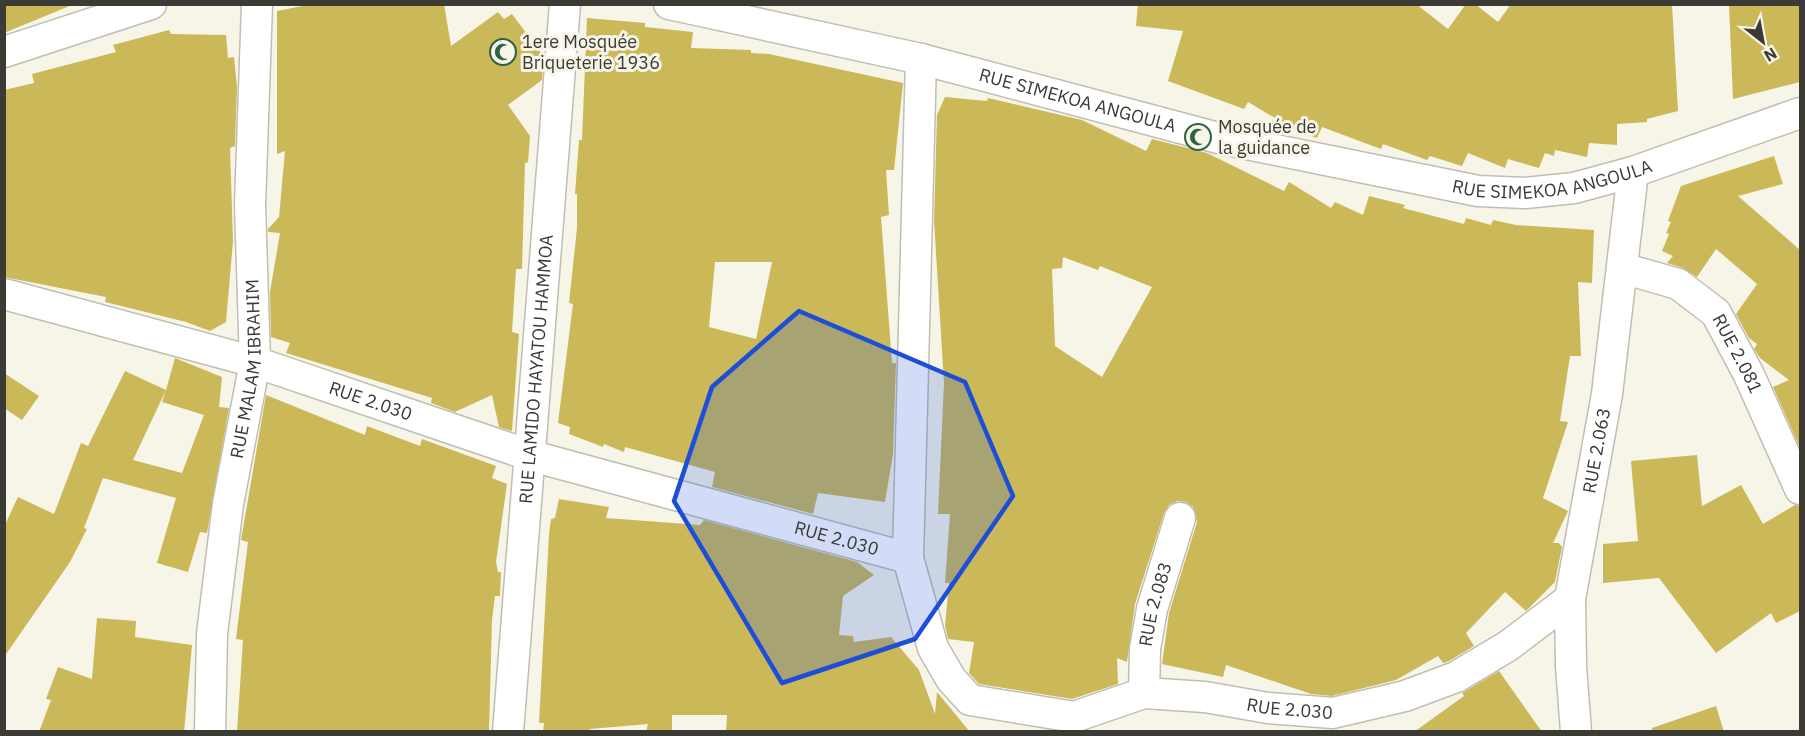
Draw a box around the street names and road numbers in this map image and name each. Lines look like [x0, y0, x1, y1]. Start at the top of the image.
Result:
street label: RUE SIMEKOA ANGOULA [977, 63, 1179, 137]
street label: RUE SIMEKOA ANGOULA [1450, 154, 1655, 204]
street label: RUE LAMIDO HAYATOU HAMMOA [514, 233, 558, 505]
street label: RUE MALAM IBRAHIM [225, 279, 266, 460]
street label: RUE 2.081 [1708, 310, 1768, 397]
street label: RUE 2.030 [326, 376, 415, 425]
street label: RUE 2.063 [1577, 406, 1615, 495]
street label: RUE 2.030 [792, 516, 881, 561]
street label: RUE 2.083 [1134, 559, 1177, 648]
street label: RUE 2.030 [1245, 692, 1334, 724]

